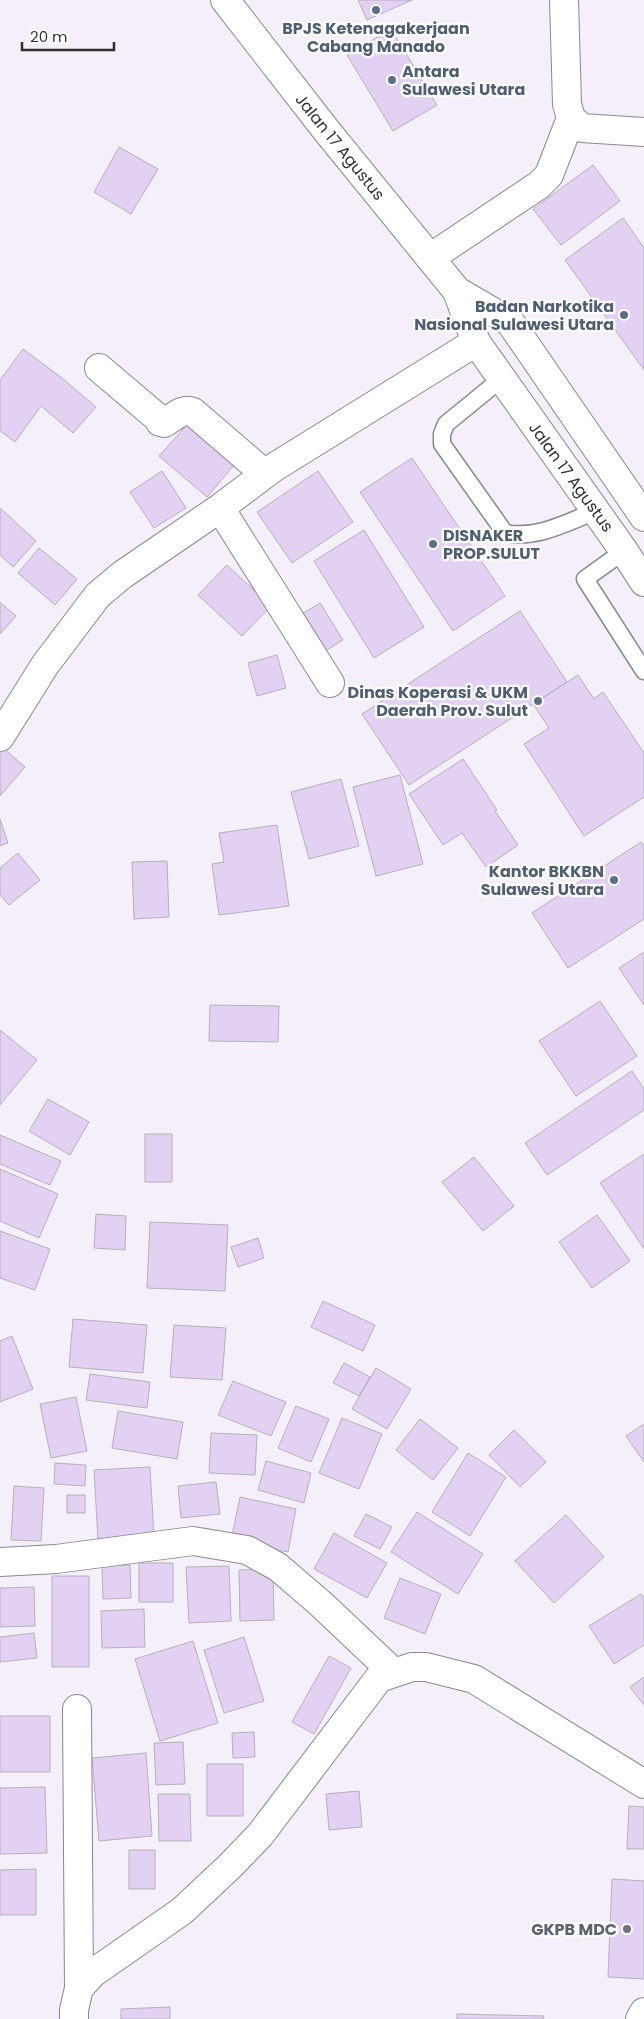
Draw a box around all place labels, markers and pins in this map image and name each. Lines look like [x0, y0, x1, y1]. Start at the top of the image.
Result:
marker: BPJS Ketenagakerjaan Cabang Manado [370, 4, 382, 16]
place label: BPJS Ketenagakerjaan Cabang Manado [282, 17, 470, 58]
place label: Antara Sulawesi Utara [402, 60, 525, 101]
marker: Antara Sulawesi Utara [386, 74, 398, 86]
place label: Badan Narkotika Nasional Sulawesi Utara [414, 295, 614, 336]
marker: Badan Narkotika Nasional Sulawesi Utara [618, 309, 630, 321]
place label: DISNAKER PROP.SULUT [443, 524, 541, 565]
marker: DISNAKER PROP.SULUT [427, 538, 439, 550]
place label: Dinas Koperasi & UKM Daerah Prov. Sulut [348, 681, 528, 722]
marker: Dinas Koperasi & UKM Daerah Prov. Sulut [532, 695, 544, 707]
place label: Kantor BKKBN Sulawesi Utara [481, 860, 604, 901]
marker: Kantor BKKBN Sulawesi Utara [608, 874, 620, 886]
place label: GKPB MDC [531, 1918, 617, 1941]
marker: GKPB MDC [621, 1923, 633, 1935]

